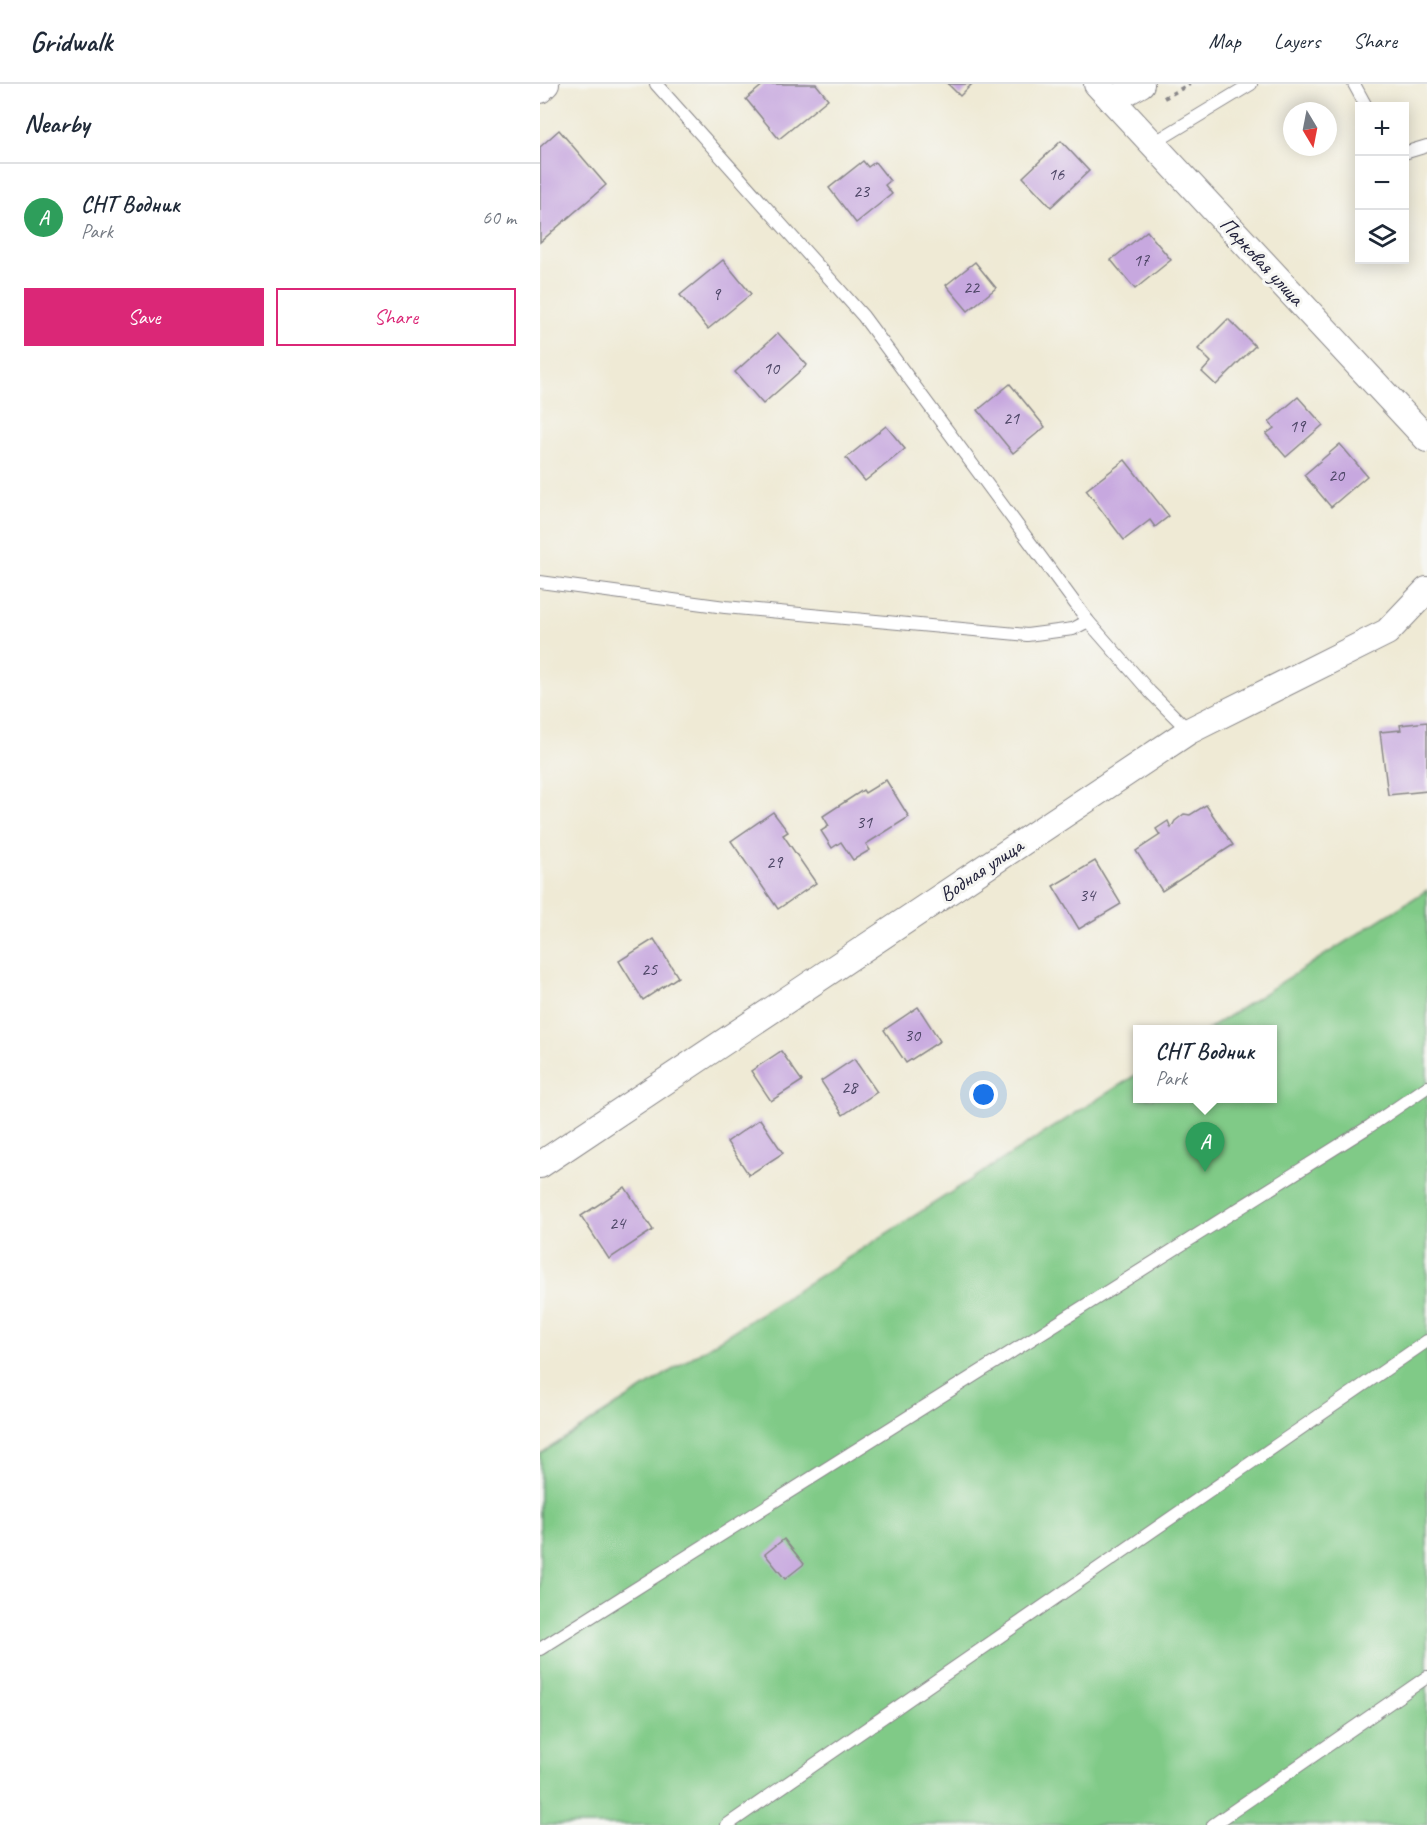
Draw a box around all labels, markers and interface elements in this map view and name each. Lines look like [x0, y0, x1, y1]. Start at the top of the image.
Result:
text: Gridwalk [30, 24, 112, 59]
text: Map [1208, 28, 1241, 54]
text: Layers [1274, 28, 1320, 54]
text: Share [1353, 28, 1397, 54]
north arrow [1283, 102, 1337, 156]
map controls [1355, 102, 1409, 264]
button: + [1355, 102, 1409, 156]
text: Nearby [24, 107, 89, 140]
button: − [1355, 156, 1409, 210]
house number: 16 [1048, 163, 1065, 185]
house number: 23 [853, 180, 871, 202]
text: СНТ Водник [81, 191, 180, 219]
text: A [38, 205, 49, 230]
text: 60 m [482, 205, 516, 230]
button: layers [1355, 210, 1409, 264]
street label: Парковая улица [1214, 211, 1311, 312]
text: Park [81, 219, 113, 244]
house number: 17 [1133, 249, 1150, 271]
house number: 22 [963, 276, 981, 298]
house number: 9 [712, 283, 722, 305]
button: Save [24, 288, 264, 346]
button: Share [276, 288, 516, 346]
house number: 10 [763, 357, 781, 379]
house number: 21 [1003, 407, 1020, 429]
house number: 19 [1289, 415, 1307, 437]
house number: 20 [1328, 464, 1346, 486]
house number: 31 [856, 811, 873, 833]
street label: Водная улица [934, 831, 1030, 907]
house number: 29 [766, 851, 784, 873]
house number: 34 [1079, 884, 1097, 906]
house number: 25 [641, 958, 658, 980]
house number: 30 [904, 1024, 922, 1046]
popup [1133, 1025, 1277, 1103]
text: СНТ Водник [1155, 1038, 1255, 1066]
text: Park [1155, 1066, 1187, 1091]
house number: 28 [841, 1076, 859, 1098]
your location [969, 1080, 998, 1109]
pin: A [1186, 1122, 1224, 1172]
house number: 24 [609, 1212, 627, 1234]

